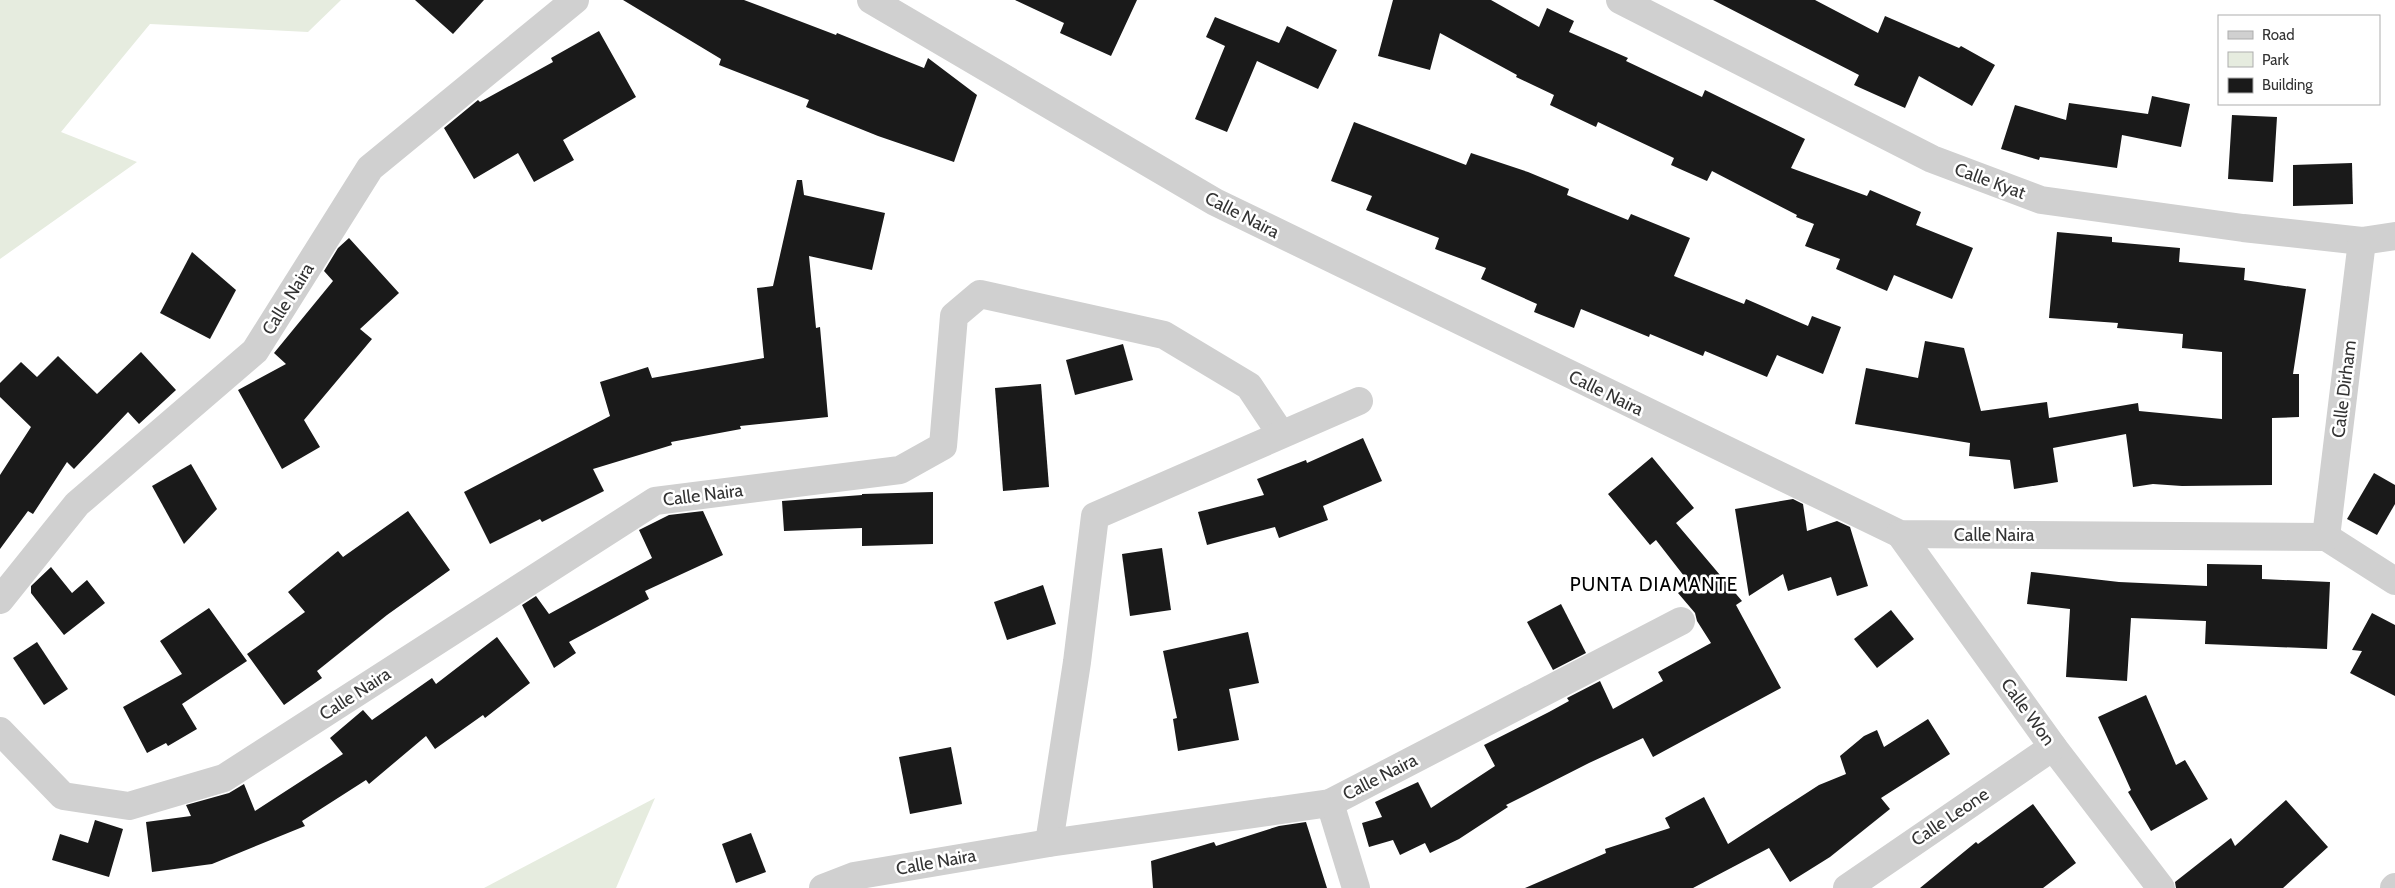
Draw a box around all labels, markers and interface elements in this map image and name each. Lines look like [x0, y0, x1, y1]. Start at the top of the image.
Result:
legend [2218, 15, 2380, 105]
text: Road [2262, 26, 2295, 44]
text: Park [2262, 51, 2289, 69]
text: Building [2262, 76, 2313, 94]
street label: Calle Kyat [1951, 158, 2029, 204]
street label: Calle Naira [1201, 187, 1283, 243]
street label: Calle Naira [257, 259, 319, 339]
street label: Calle Dirham [2327, 339, 2361, 439]
street label: Calle Naira [1565, 365, 1647, 421]
street label: Calle Naira [662, 479, 745, 511]
street label: Calle Naira [1954, 524, 2035, 546]
district label: PUNTA DIAMANTE [1570, 573, 1738, 596]
street label: Calle Naira [315, 663, 395, 725]
street label: Calle Won [1996, 674, 2060, 750]
street label: Calle Naira [1339, 749, 1421, 805]
street label: Calle Leone [1907, 783, 1993, 851]
street label: Calle Naira [894, 844, 978, 880]

